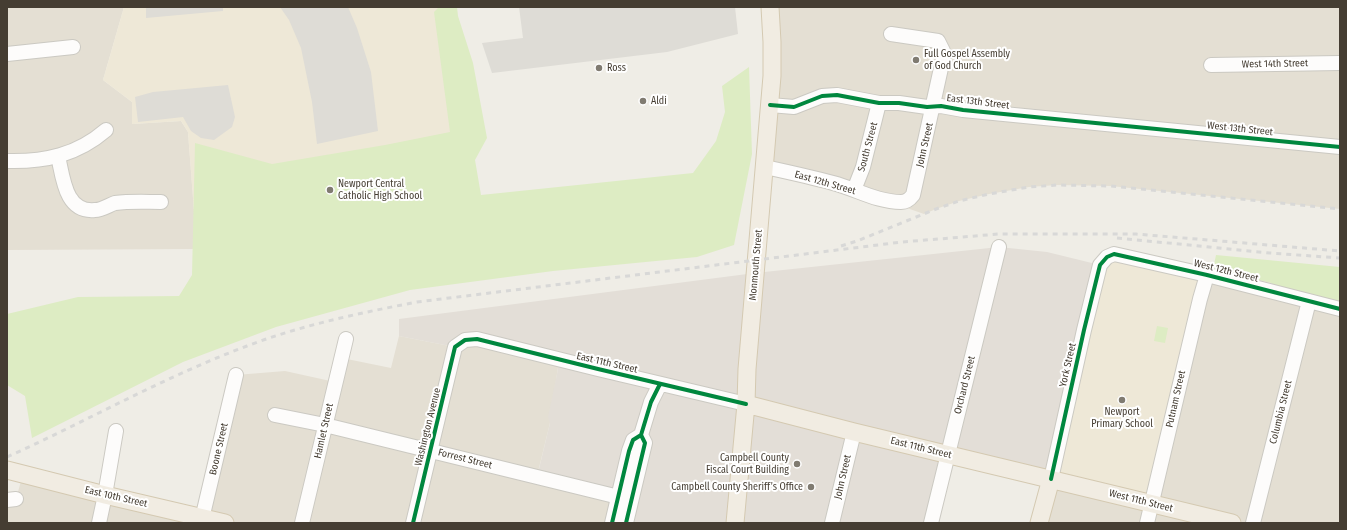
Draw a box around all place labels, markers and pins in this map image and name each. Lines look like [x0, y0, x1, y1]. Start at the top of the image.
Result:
place label: Full Gospel Assembly of God Church [924, 48, 1010, 72]
marker: Full Gospel Assembly of God Church [911, 55, 921, 65]
place label: Ross [607, 62, 626, 74]
marker: Ross [594, 63, 604, 73]
place label: Aldi [651, 95, 667, 107]
marker: Aldi [638, 96, 648, 106]
place label: Newport Central Catholic High School [338, 178, 422, 202]
marker: Newport Central Catholic High School [325, 185, 335, 195]
marker: Newport Primary School [1117, 395, 1127, 405]
place label: Newport Primary School [1091, 406, 1153, 430]
place label: Campbell County Fiscal Court Building [706, 452, 789, 476]
marker: Campbell County Fiscal Court Building [792, 459, 802, 469]
place label: Campbell County Sheriff’s Office [671, 481, 803, 493]
marker: Campbell County Sheriff’s Office [806, 482, 816, 492]

